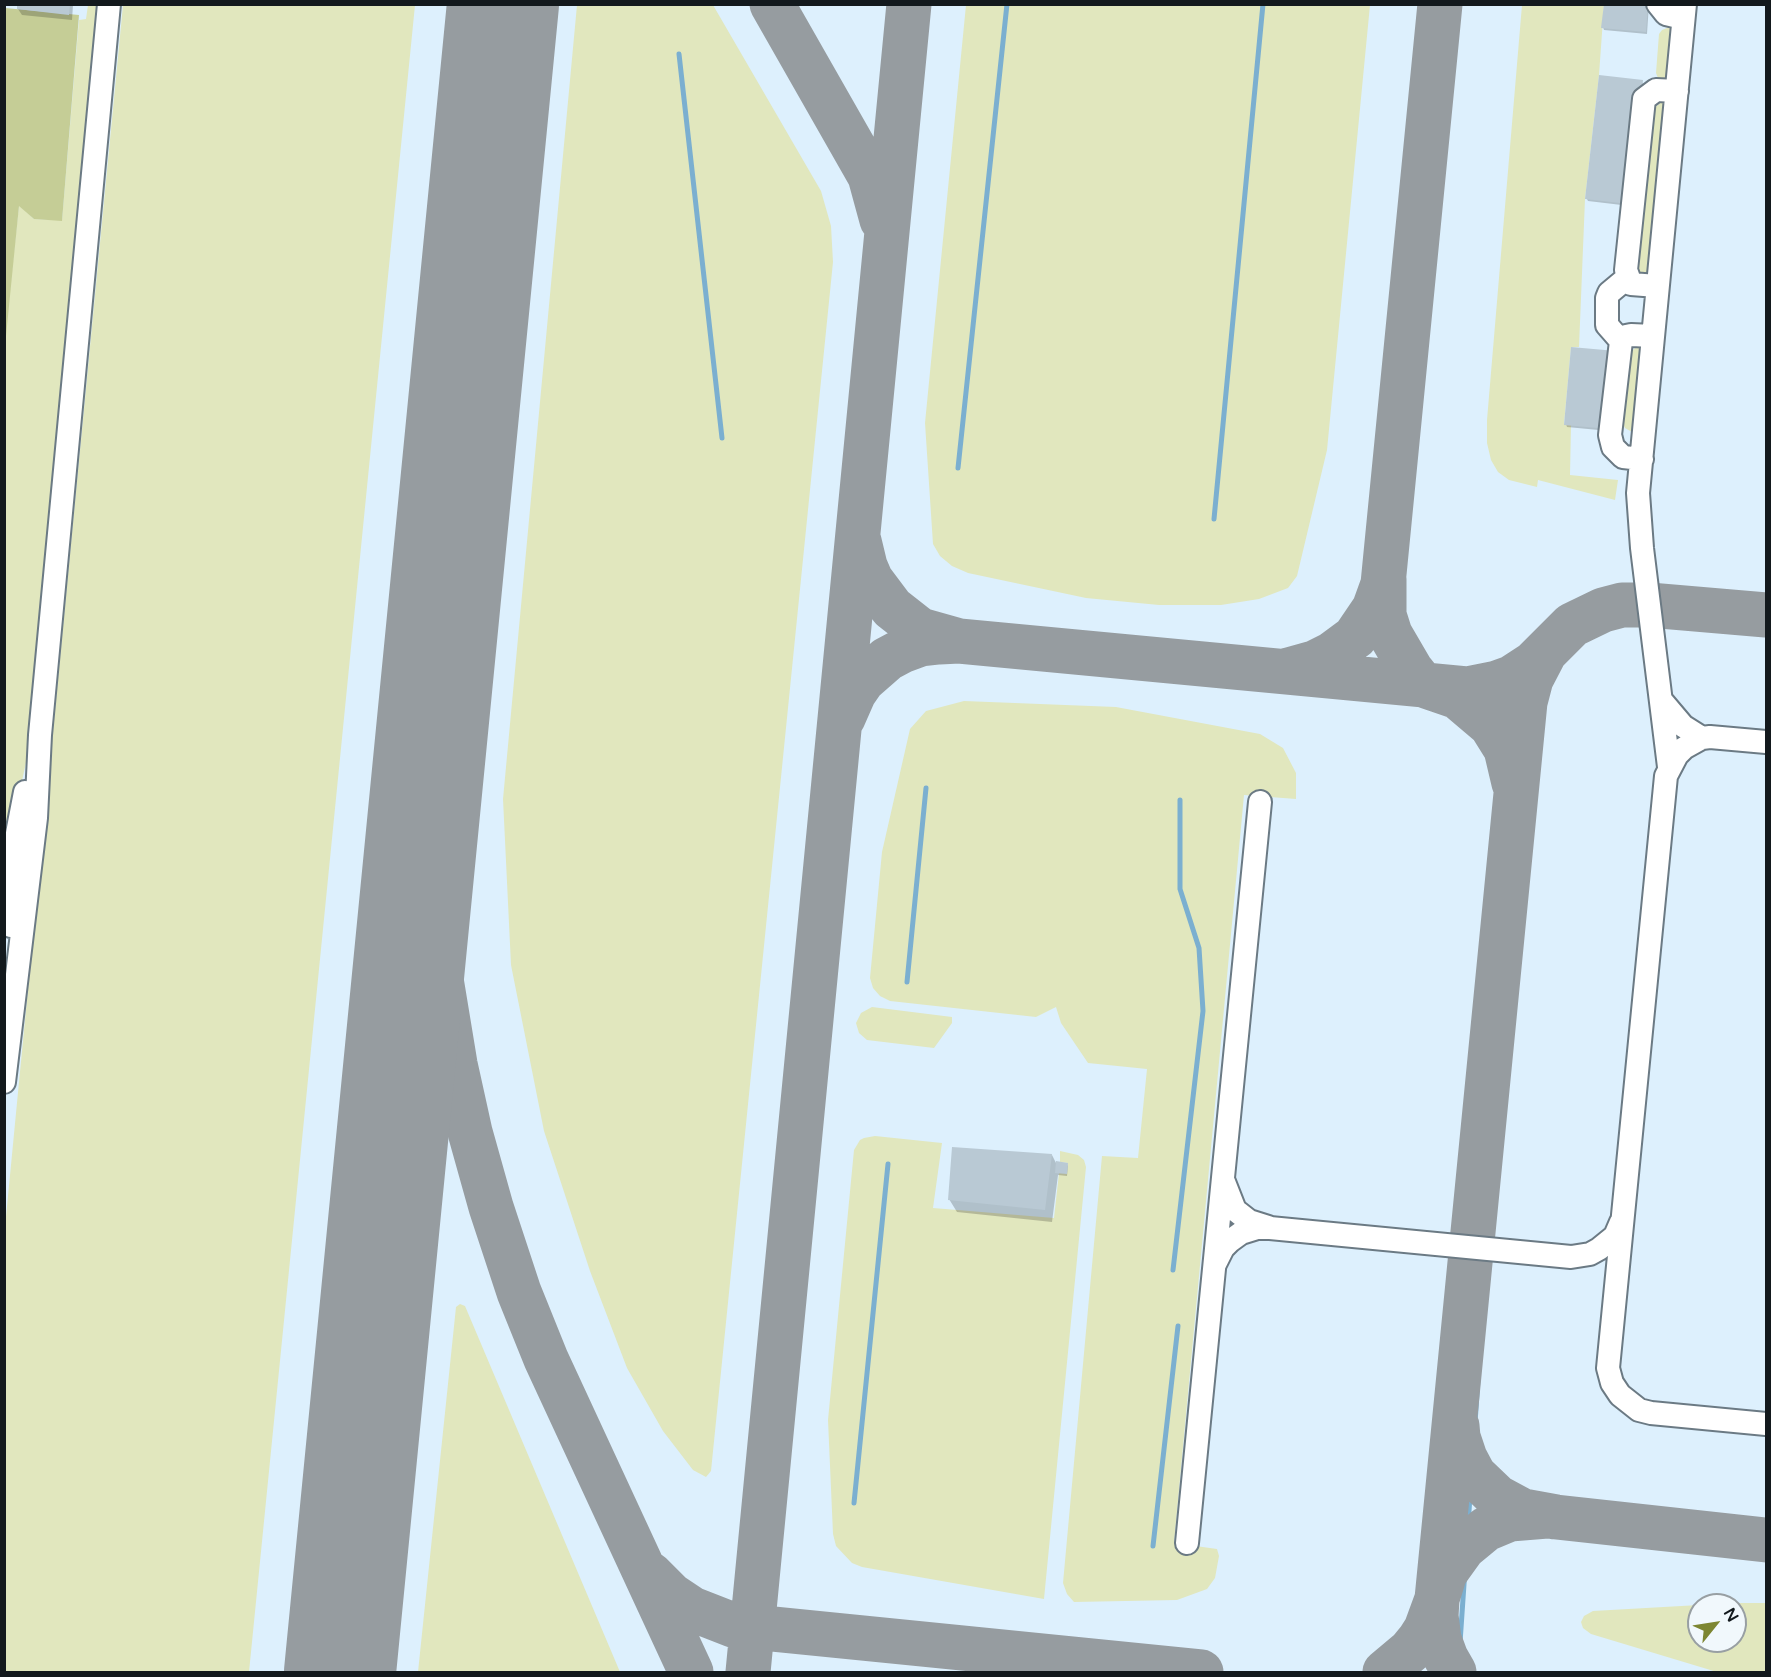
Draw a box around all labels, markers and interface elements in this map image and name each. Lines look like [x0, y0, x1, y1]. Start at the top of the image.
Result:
north arrow [1687, 1593, 1747, 1653]
text: N [1719, 1604, 1743, 1626]

